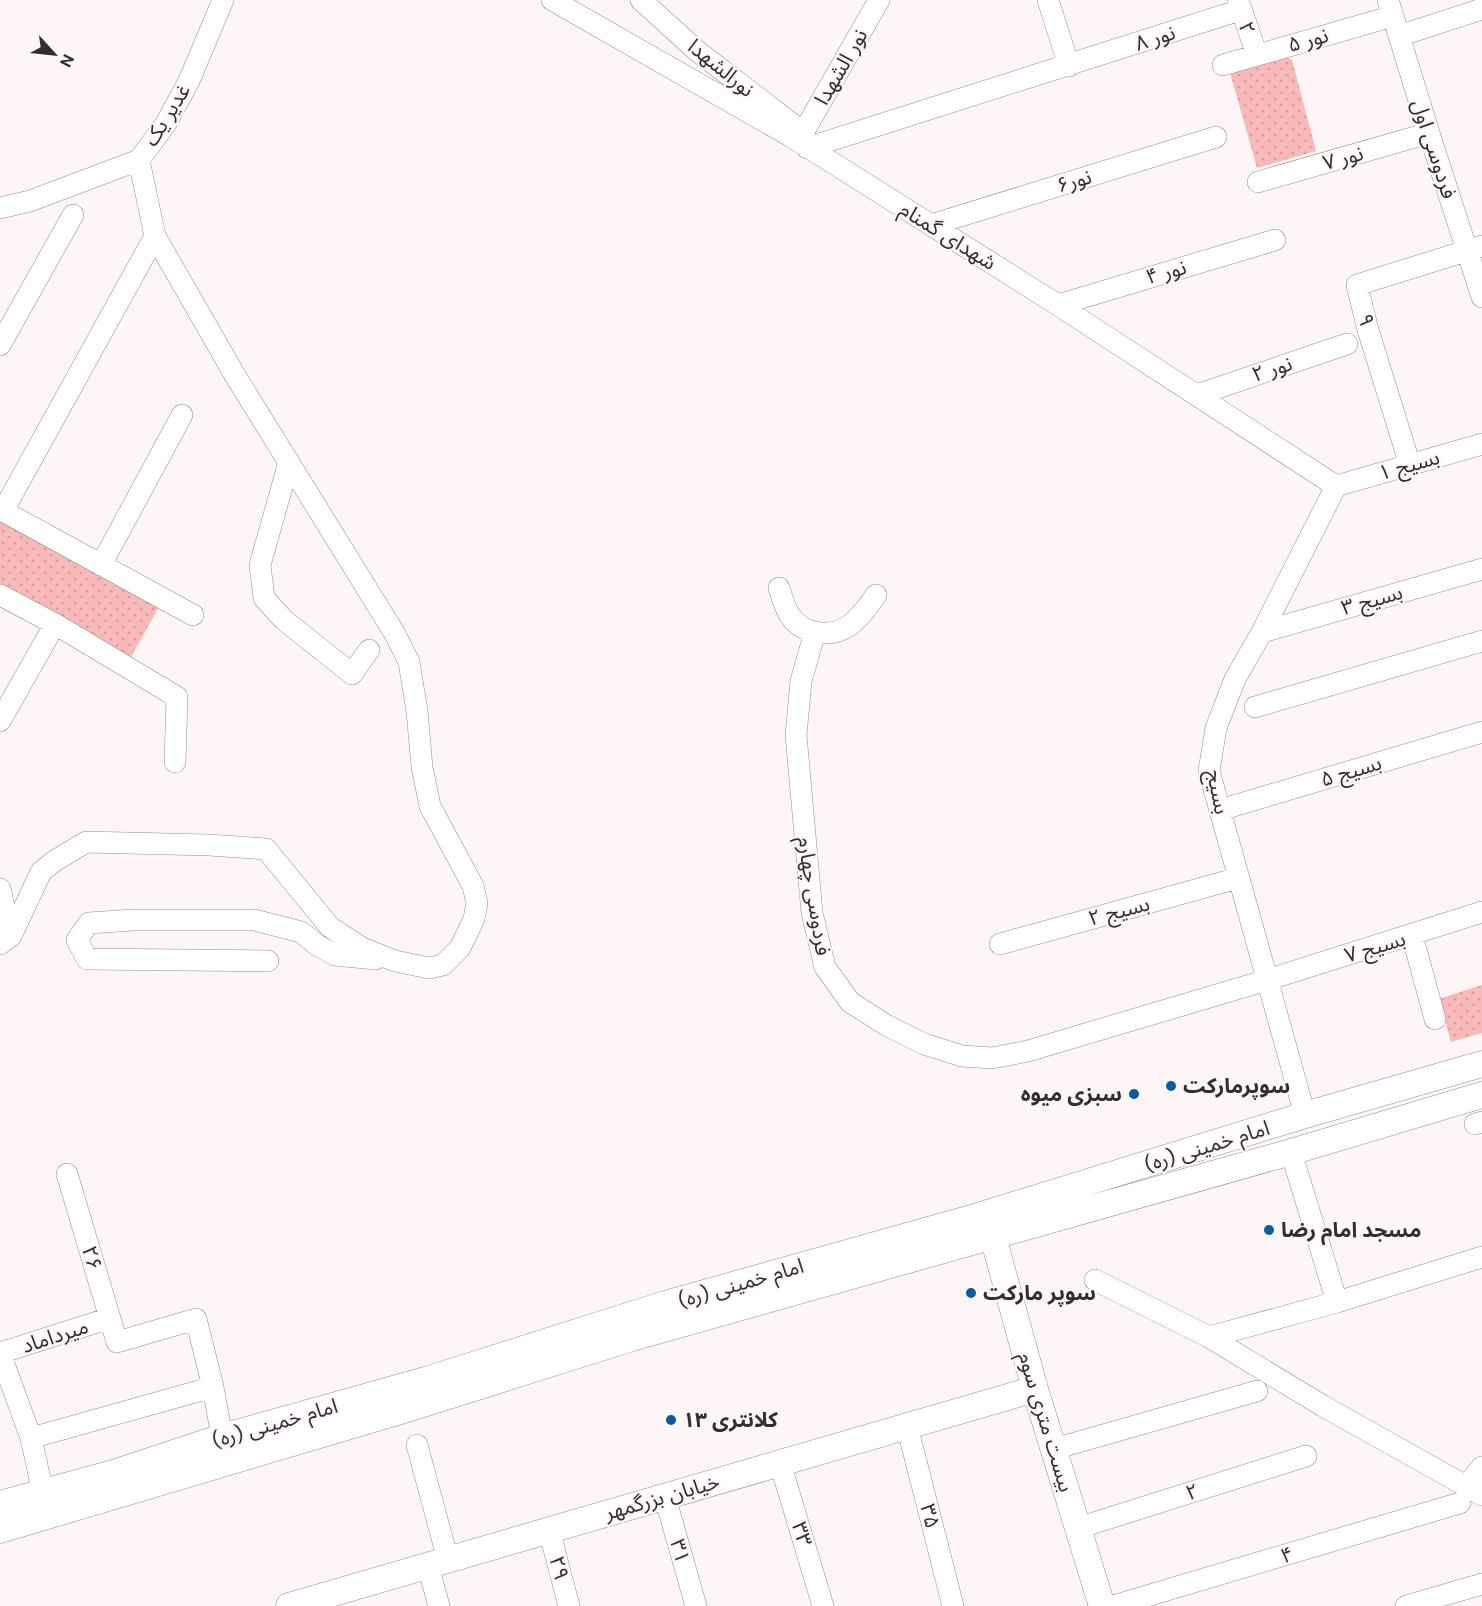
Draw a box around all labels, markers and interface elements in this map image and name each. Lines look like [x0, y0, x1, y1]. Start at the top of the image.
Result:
street label: نور ۸ [1131, 18, 1179, 58]
street label: ۲ [1232, 18, 1262, 38]
street label: نور ۵ [1284, 21, 1332, 59]
north arrow [24, 24, 84, 84]
street label: نور الشهدا [808, 24, 874, 110]
street label: نورالشهدا [682, 33, 760, 103]
text: N [55, 51, 79, 71]
street label: غدیر یک [137, 78, 197, 152]
street label: فردوسی اول [1405, 96, 1463, 202]
street label: نور ۷ [1319, 139, 1367, 177]
street label: نور۶ [1053, 162, 1095, 200]
street label: شهدای گمنام [893, 195, 1002, 278]
street label: نور ۴ [1142, 253, 1190, 291]
street label: ۹ [1351, 311, 1381, 329]
street label: نور ۲ [1248, 349, 1296, 389]
street label: بسیج ۱ [1375, 443, 1443, 488]
street label: بسیج ۳ [1338, 578, 1406, 623]
street label: بسیج ۵ [1317, 748, 1385, 794]
street label: بسیج [1199, 767, 1236, 817]
street label: فردوسی چهارم [789, 834, 837, 958]
street label: بسیج ۲ [1085, 889, 1153, 934]
street label: بسیج ۷ [1341, 924, 1409, 970]
place label: سوپرمارکت [1183, 1072, 1290, 1100]
marker: سوپرمارکت [1164, 1079, 1178, 1093]
place label: سبزی میوه [1021, 1080, 1122, 1108]
marker: سبزی میوه [1127, 1087, 1141, 1101]
street label: امام خمینی (ره) [1141, 1114, 1274, 1180]
place label: مسجد امام رضا [1281, 1216, 1421, 1246]
marker: مسجد امام رضا [1262, 1223, 1276, 1237]
street label: ۲۶ [75, 1242, 109, 1274]
street label: امام خمینی (ره) [675, 1252, 808, 1316]
place label: سوپر مارکت [983, 1279, 1096, 1307]
marker: سوپر مارکت [964, 1286, 978, 1300]
street label: میرداماد [18, 1312, 92, 1360]
street label: بیست متری سوم [1009, 1349, 1081, 1496]
street label: امام خمینی (ره) [209, 1392, 342, 1456]
place label: کلانتری ۱۳ [683, 1406, 778, 1434]
marker: کلانتری ۱۳ [664, 1413, 678, 1427]
street label: خیابان بزرگمهر [600, 1467, 723, 1527]
street label: ۲ [1182, 1477, 1202, 1507]
street label: ۳۵ [914, 1501, 946, 1531]
street label: ۳۳ [785, 1518, 819, 1550]
street label: ۳۱ [663, 1536, 697, 1566]
street label: ۴ [1277, 1540, 1297, 1570]
street label: ۲۹ [542, 1553, 576, 1583]

